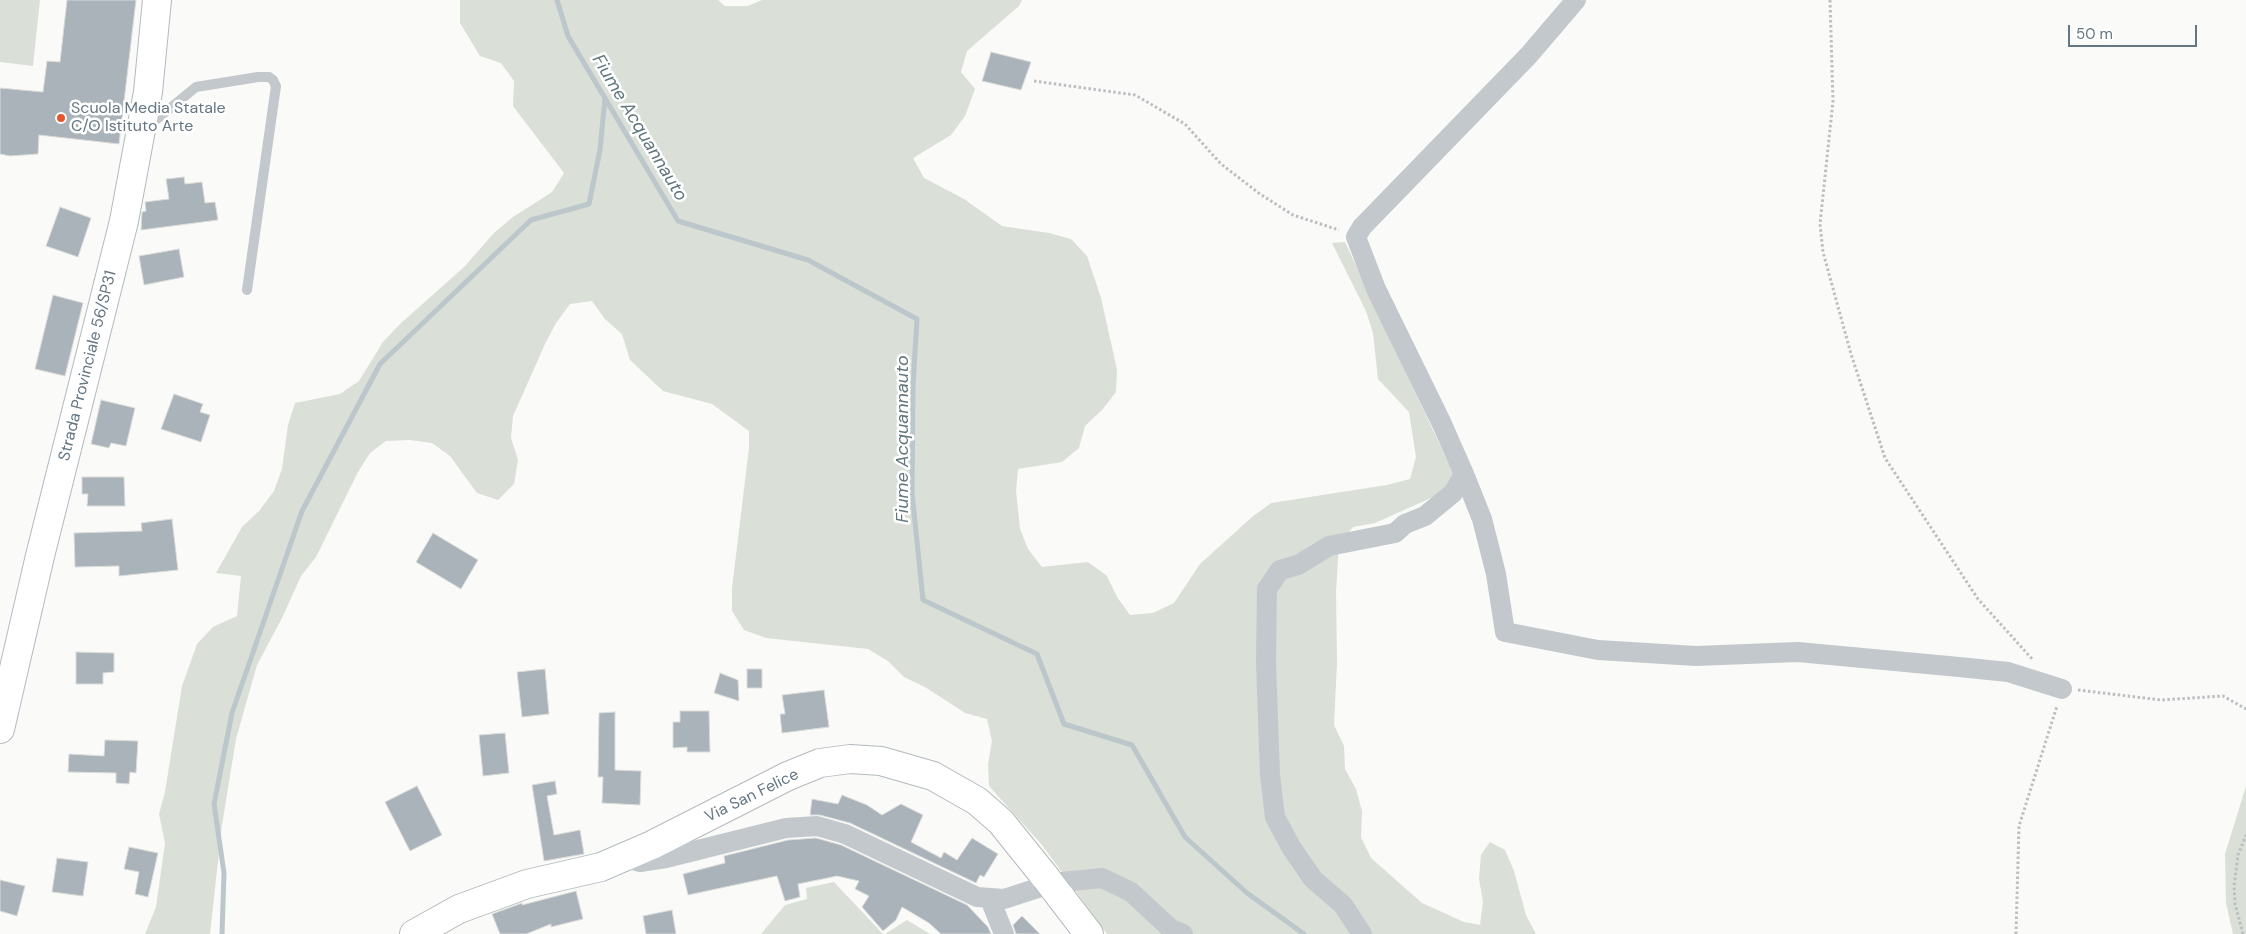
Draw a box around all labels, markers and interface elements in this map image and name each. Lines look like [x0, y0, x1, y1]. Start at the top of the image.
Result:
scale bar [2071, 15, 2200, 47]
text: 50 m [2076, 24, 2113, 44]
water label: Fiume Acquannauto [587, 51, 691, 205]
place label: Scuola Media Statale C/O Istituto Arte [71, 99, 226, 137]
marker: Scuola Media Statale C/O Istituto Arte [55, 112, 67, 124]
street label: Strada Provinciale 56/SP31 [55, 269, 121, 463]
water label: Fiume Acquannauto [892, 355, 914, 523]
street label: Via San Felice [702, 765, 802, 827]

